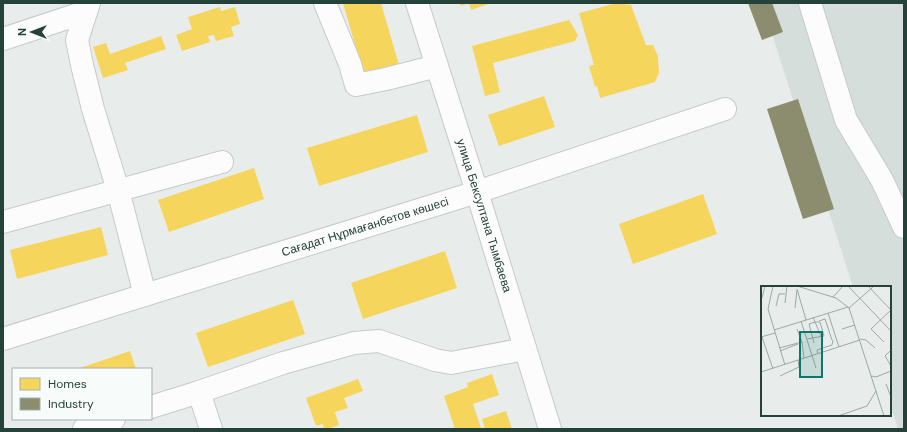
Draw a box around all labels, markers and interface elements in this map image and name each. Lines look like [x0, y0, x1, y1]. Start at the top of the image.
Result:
north arrow [12, 12, 52, 52]
text: N [15, 28, 29, 36]
street label: улица Бексултана Тымбаева [453, 137, 516, 295]
street label: Сағадат Нұрмағанбетов көшесі [279, 193, 451, 260]
inset map [761, 286, 891, 416]
legend [12, 368, 152, 420]
text: Homes [48, 376, 87, 392]
text: Industry [48, 396, 94, 412]

